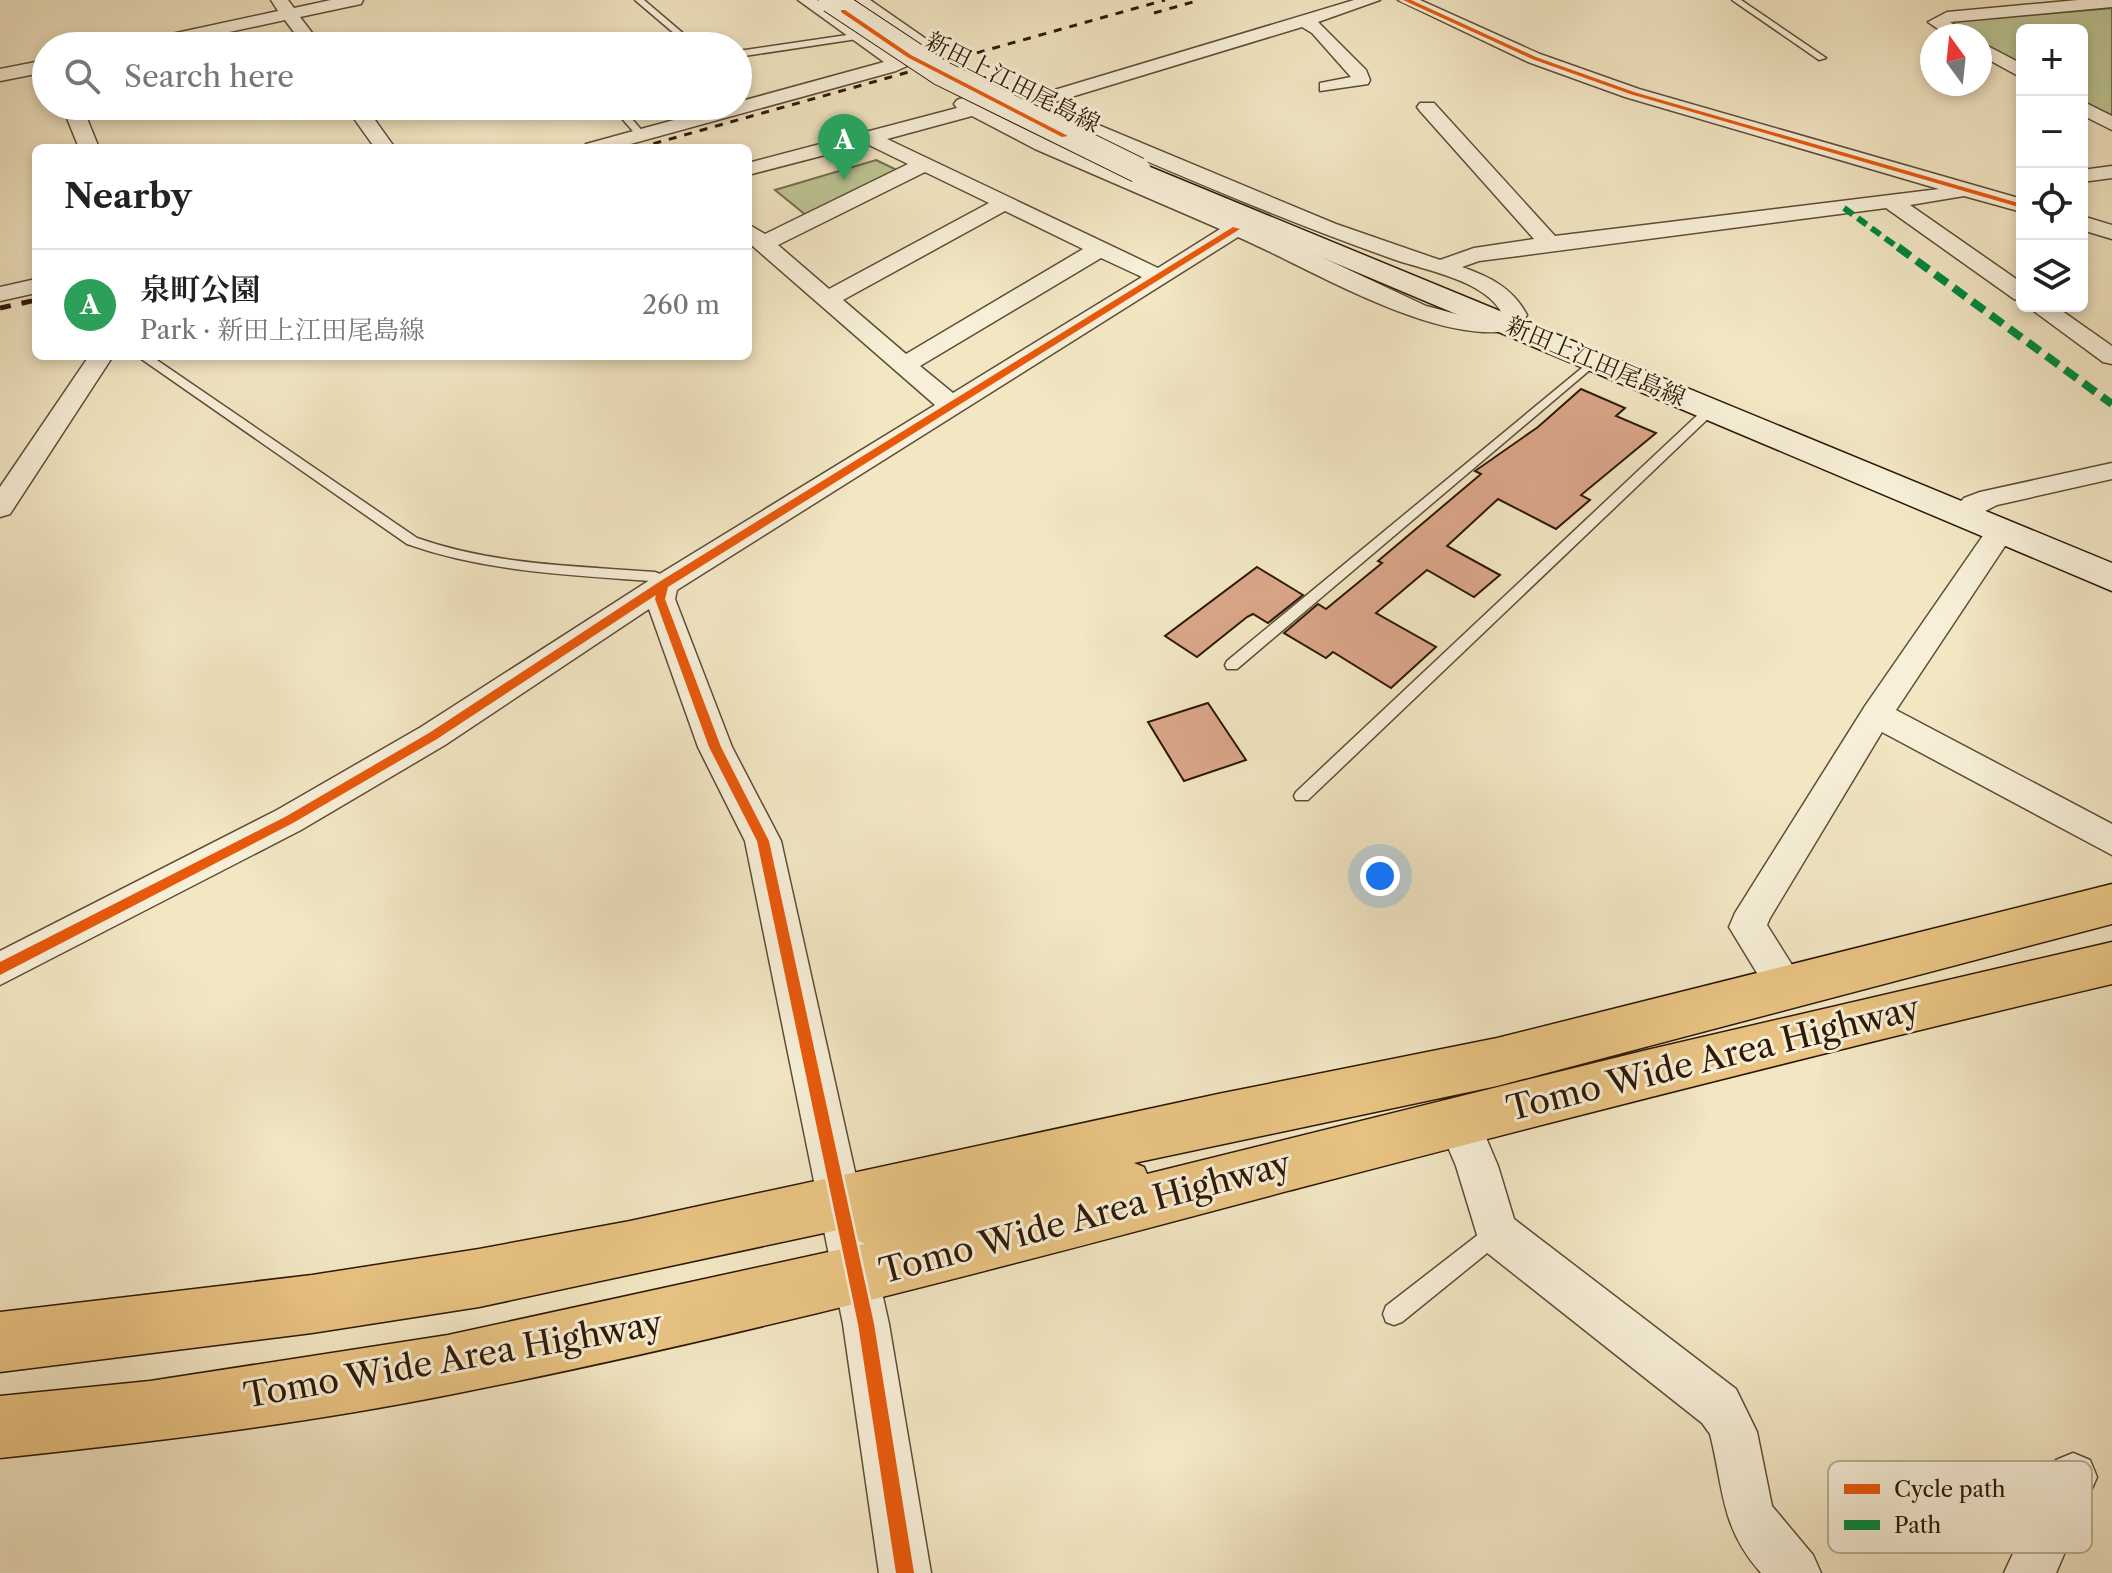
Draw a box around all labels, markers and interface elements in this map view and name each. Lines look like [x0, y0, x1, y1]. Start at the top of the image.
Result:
north arrow [1920, 24, 1992, 96]
map controls [2016, 24, 2088, 312]
button: + [2016, 24, 2088, 96]
street label: 新田上江田尾島線 [921, 25, 1105, 139]
search box [32, 32, 752, 120]
icon: search [60, 54, 104, 98]
text: Search here [124, 58, 294, 95]
button: − [2016, 96, 2088, 168]
pin: A [818, 114, 870, 180]
button: locate [2016, 168, 2088, 240]
text: Nearby [64, 175, 192, 217]
button: layers [2016, 240, 2088, 312]
text: 泉町公園 [140, 271, 260, 308]
text: A [80, 289, 100, 321]
text: 260 m [642, 289, 720, 321]
street label: 新田上江田尾島線 [1502, 310, 1690, 412]
text: Park · 新田上江田尾島線 [140, 314, 425, 346]
your location [1360, 856, 1400, 896]
street label: Tomo Wide Area Highway [1502, 986, 1925, 1130]
street label: Tomo Wide Area Highway [875, 1142, 1296, 1292]
street label: Tomo Wide Area Highway [241, 1301, 666, 1416]
legend [1828, 1461, 2092, 1553]
text: Cycle path [1894, 1476, 2006, 1503]
text: Path [1894, 1512, 1942, 1539]

